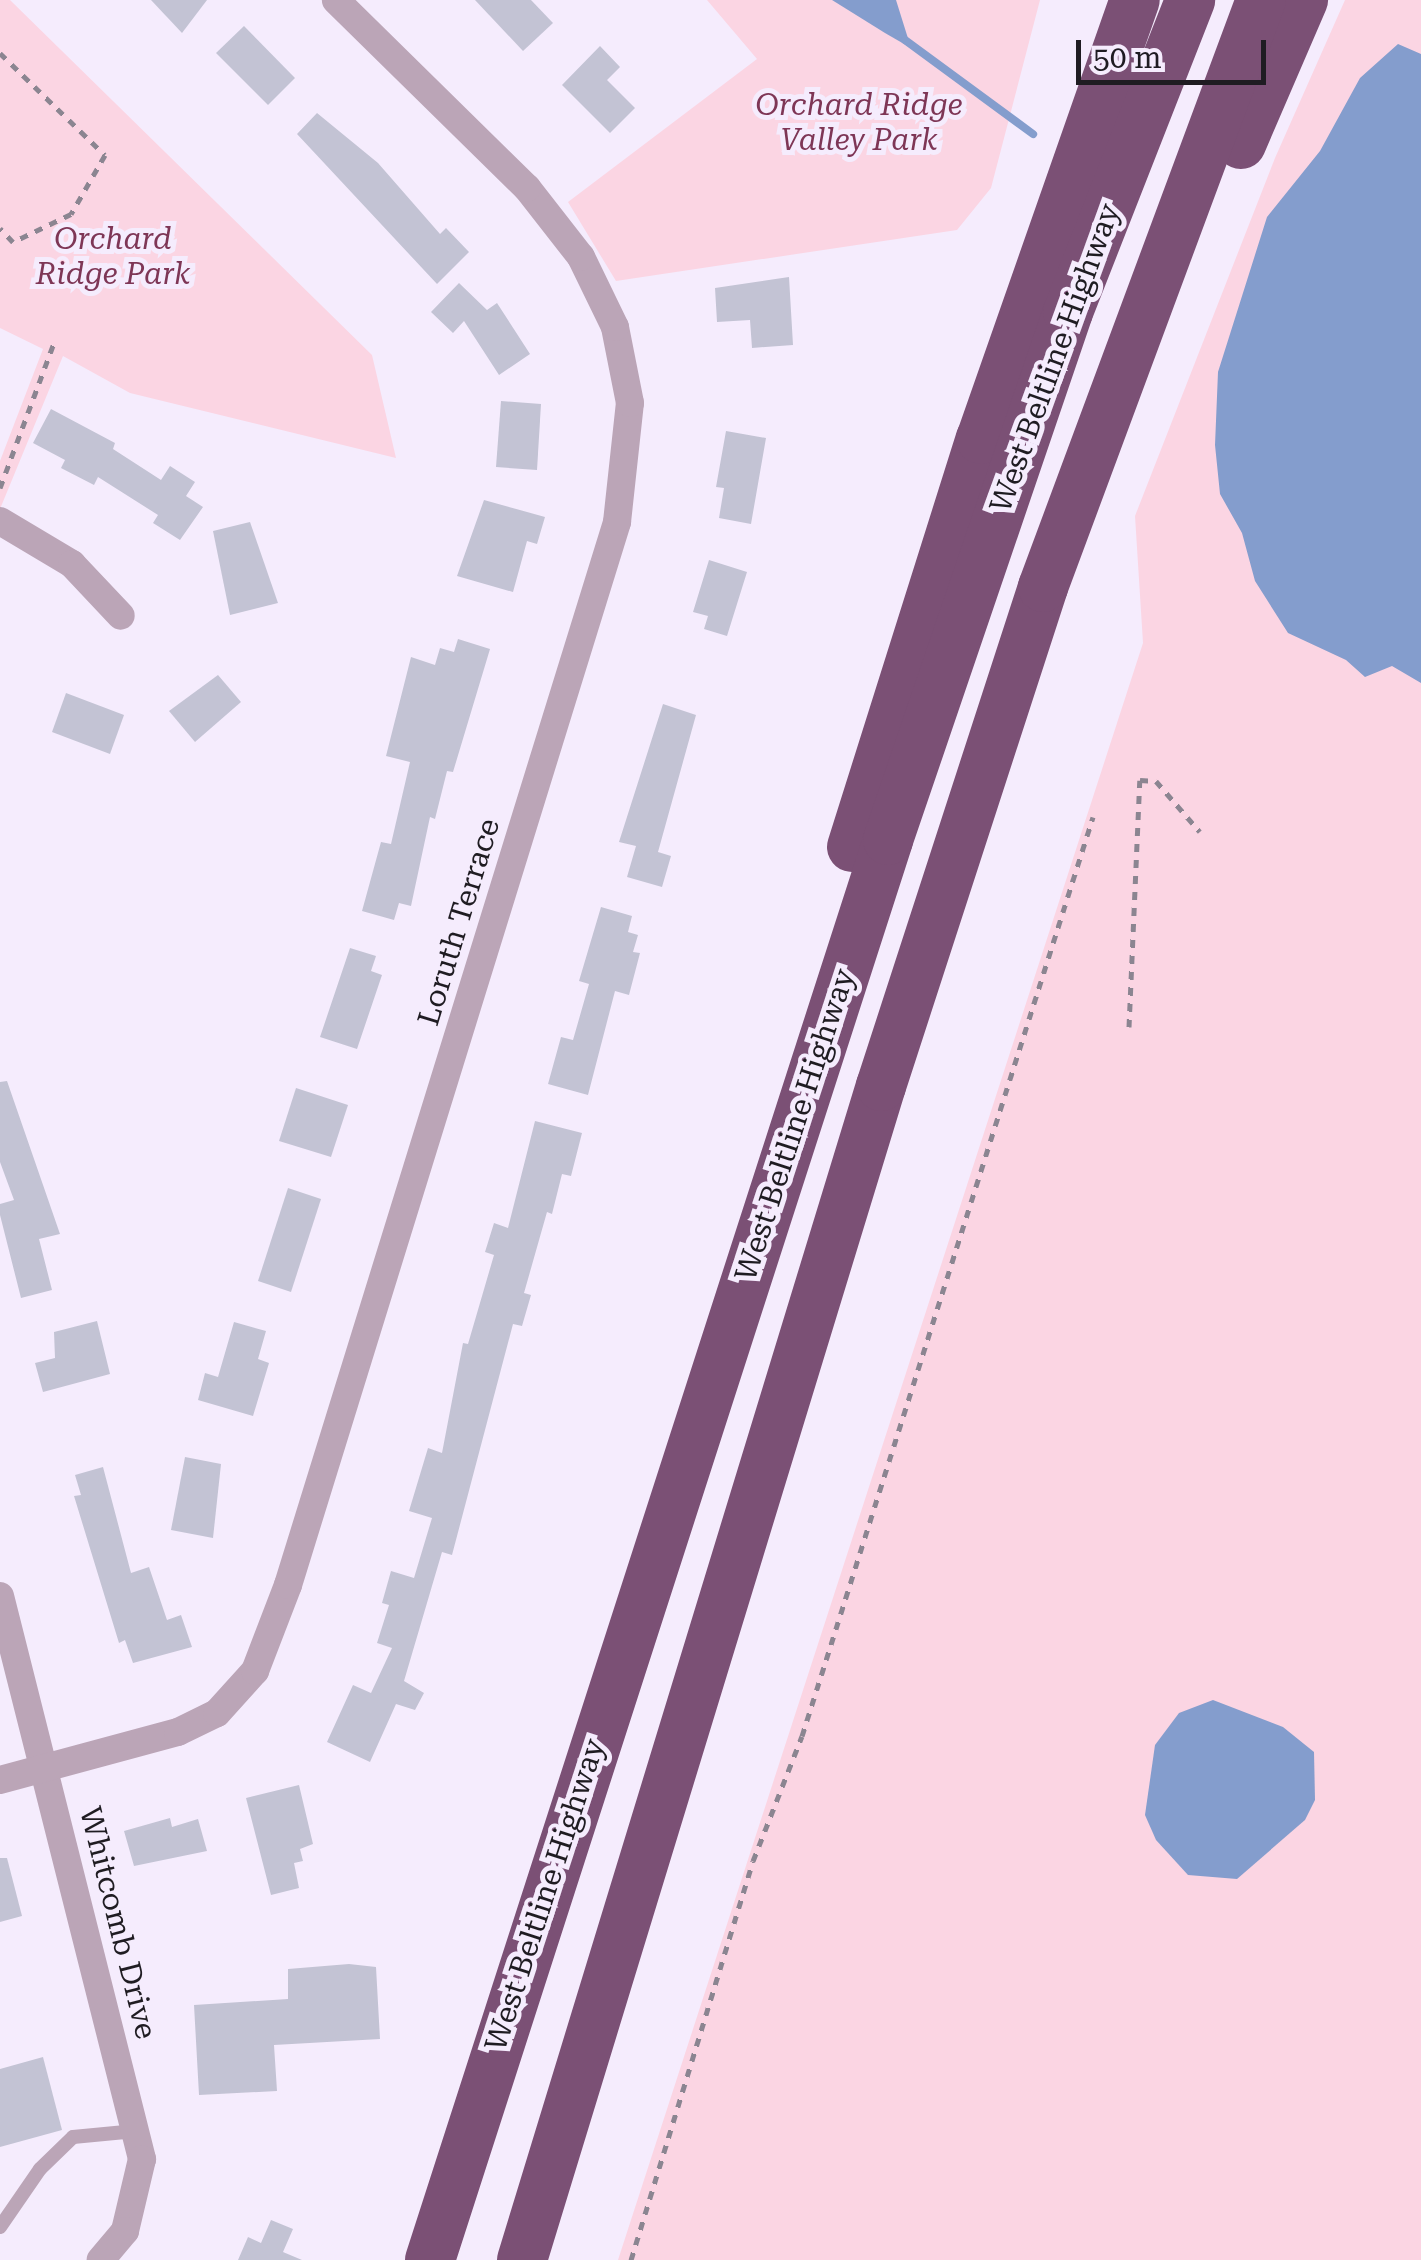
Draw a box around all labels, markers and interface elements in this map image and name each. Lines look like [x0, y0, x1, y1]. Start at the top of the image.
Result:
scale bar [1081, 20, 1271, 82]
text: 50 m [1093, 40, 1162, 75]
park label: Orchard Ridge Valley Park [755, 87, 963, 158]
street label: West Beltline Highway [982, 199, 1128, 517]
park label: Orchard Ridge Park [36, 221, 190, 292]
street label: Loruth Terrace [410, 814, 508, 1030]
street label: West Beltline Highway [728, 964, 862, 1286]
street label: West Beltline Highway [478, 1734, 612, 2056]
street label: Whitcomb Drive [72, 1803, 164, 2043]

